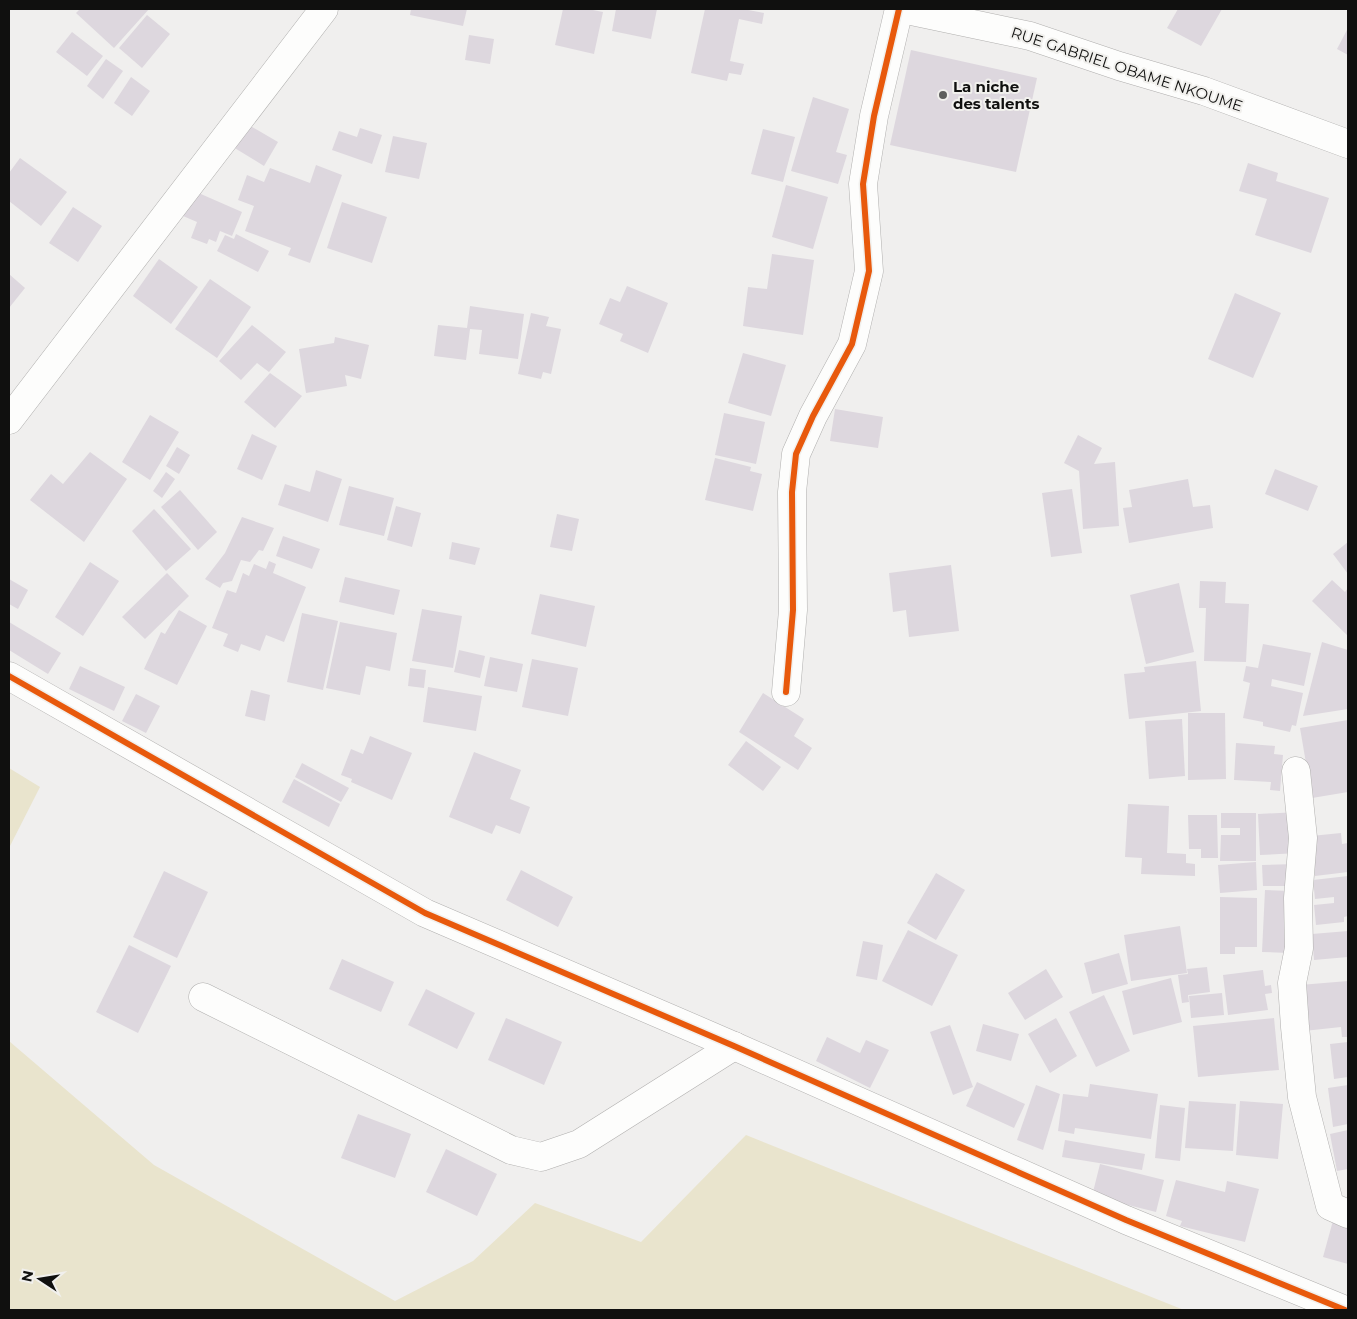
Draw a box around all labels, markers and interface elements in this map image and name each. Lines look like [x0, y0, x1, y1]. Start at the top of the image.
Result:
street label: RUE GABRIEL OBAME NKOUME [1009, 22, 1245, 116]
place label: La niche des talents [953, 77, 1039, 113]
marker: La niche des talents [937, 89, 949, 101]
north arrow [15, 1254, 65, 1304]
text: N [17, 1269, 37, 1284]

